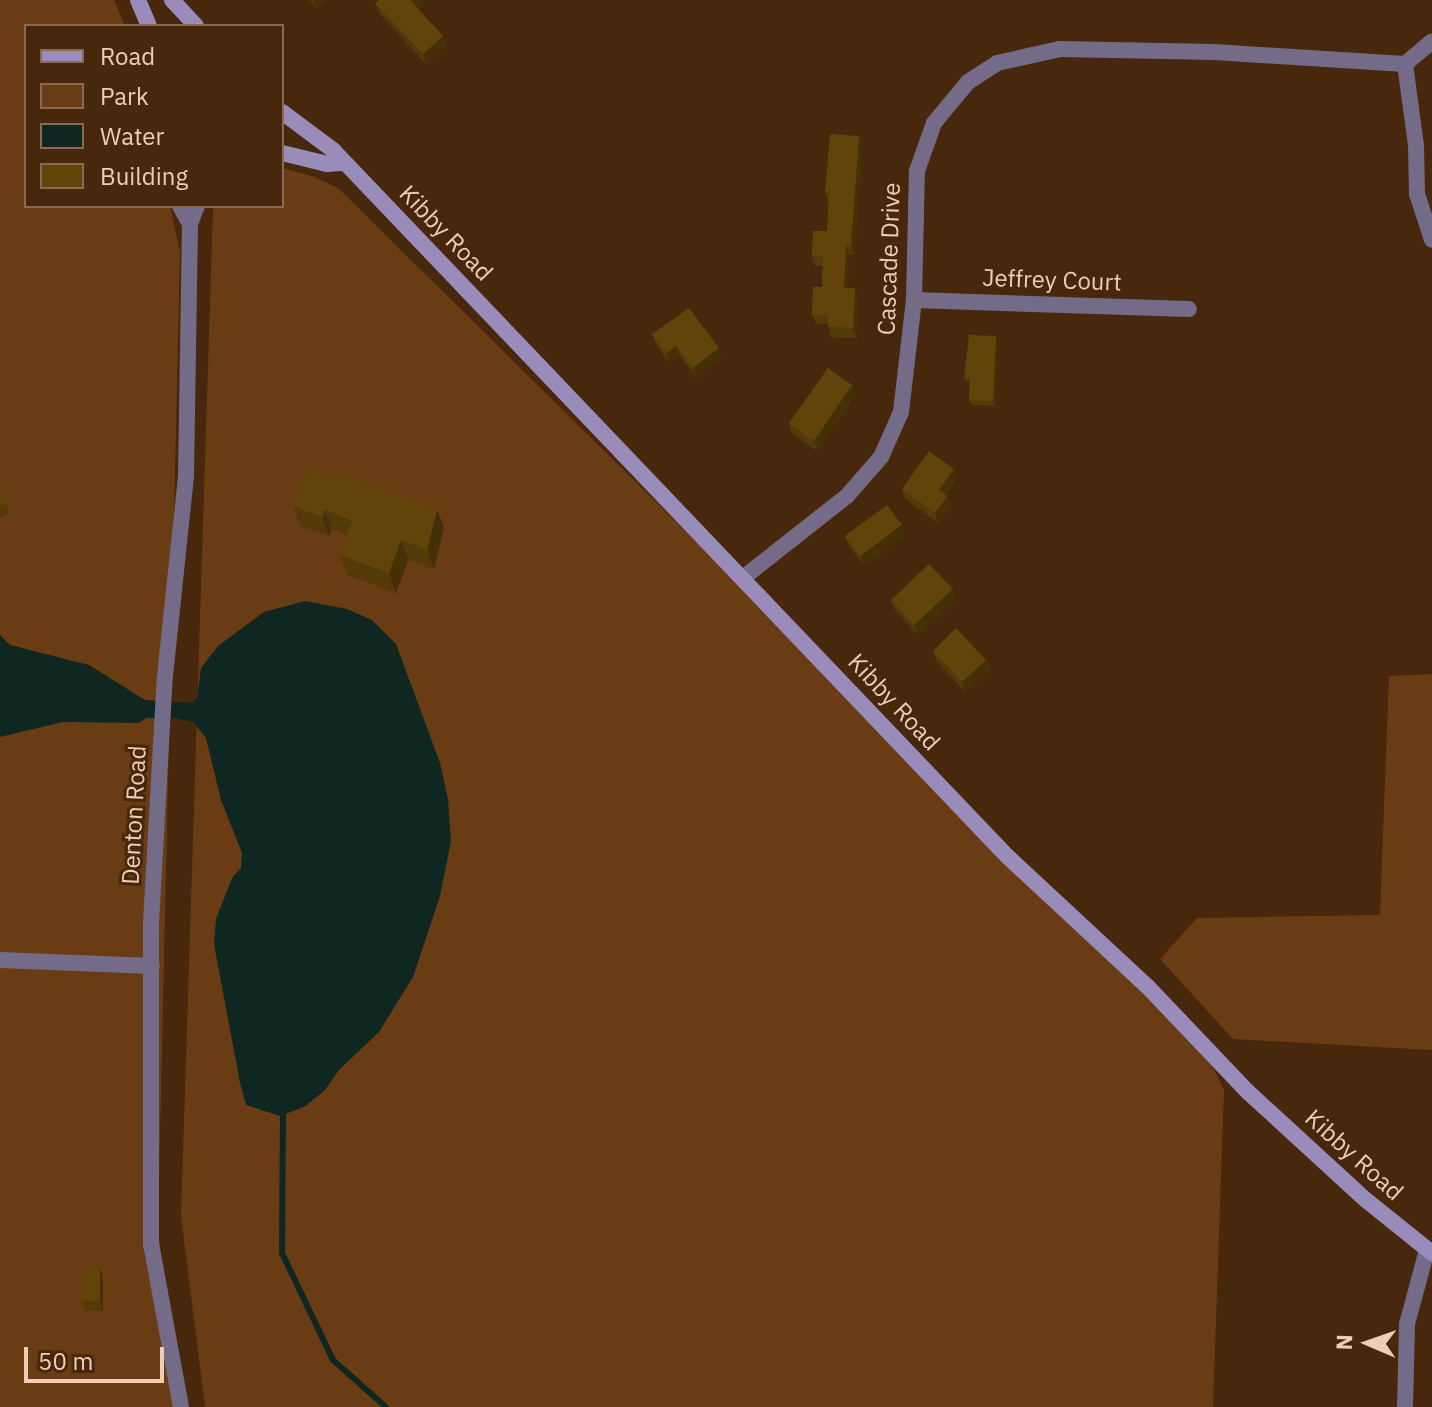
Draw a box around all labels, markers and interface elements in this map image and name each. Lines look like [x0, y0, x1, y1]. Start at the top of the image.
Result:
legend [24, 24, 284, 208]
text: Road [100, 40, 155, 72]
text: Park [100, 80, 149, 112]
text: Water [100, 120, 164, 152]
text: Building [100, 160, 188, 192]
street label: Kibby Road [393, 179, 499, 287]
street label: Cascade Drive [872, 182, 906, 336]
street label: Jeffrey Court [982, 263, 1122, 297]
street label: Kibby Road [842, 648, 946, 756]
street label: Denton Road [116, 745, 152, 885]
street label: Kibby Road [1299, 1104, 1409, 1206]
north arrow [1328, 1303, 1408, 1383]
scale bar [28, 1331, 168, 1381]
text: N [1329, 1334, 1358, 1351]
text: 50 m [38, 1345, 93, 1377]

